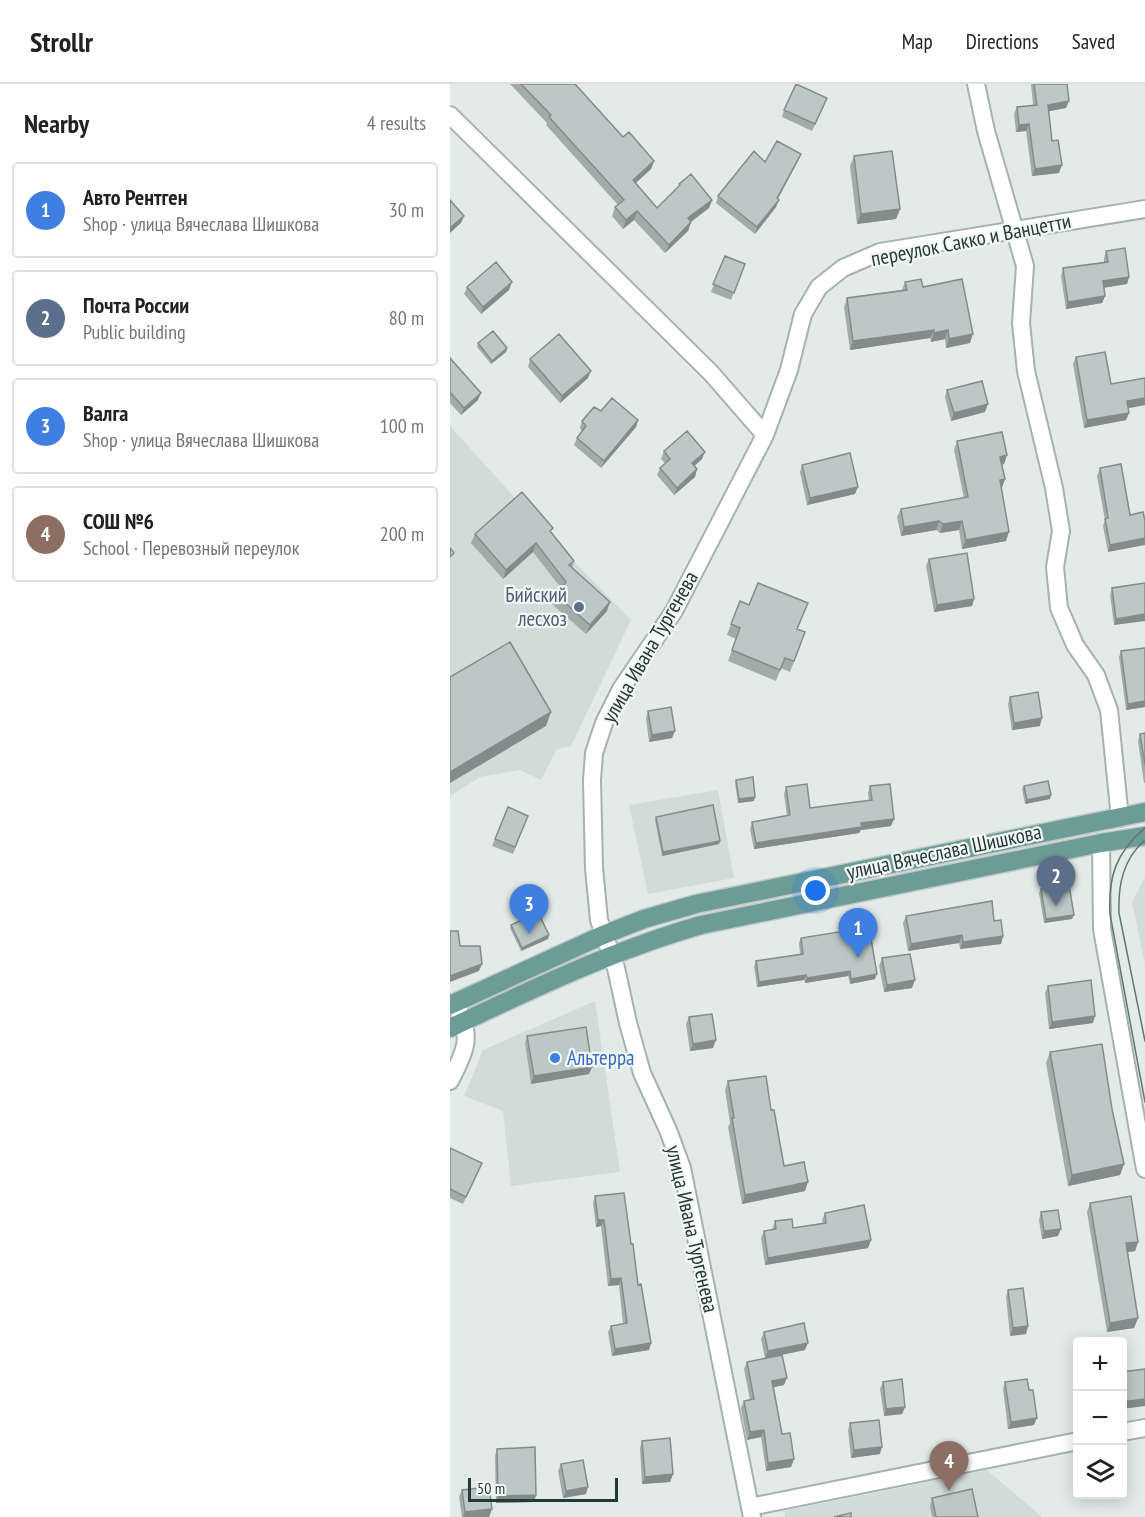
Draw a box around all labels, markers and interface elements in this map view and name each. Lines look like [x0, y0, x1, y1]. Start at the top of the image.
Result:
text: Strollr [30, 23, 93, 60]
text: Map [902, 28, 933, 55]
text: Directions [966, 28, 1039, 55]
text: Saved [1072, 28, 1115, 55]
text: Nearby [24, 107, 89, 140]
text: 4 results [367, 110, 426, 136]
text: Авто Рентген [83, 183, 187, 211]
text: 1 [41, 197, 50, 223]
text: 30 m [389, 197, 424, 223]
street label: переулок Сакко и Ванцетти [869, 207, 1073, 272]
text: Shop · улица Вячеслава Шишкова [83, 211, 319, 237]
text: Почта России [83, 291, 189, 319]
text: 2 [41, 305, 50, 331]
text: 80 m [389, 305, 424, 331]
text: Public building [83, 319, 186, 345]
text: Валга [83, 399, 128, 427]
text: 3 [41, 413, 50, 439]
text: 100 m [380, 413, 424, 439]
text: Shop · улица Вячеслава Шишкова [83, 427, 319, 453]
text: СОШ №6 [83, 507, 154, 535]
text: 4 [41, 521, 50, 547]
text: 200 m [380, 521, 424, 547]
text: School · Перевозный переулок [83, 535, 299, 561]
street label: улица Ивана Тургенева [595, 566, 704, 727]
place label: Бийский лесхоз [505, 581, 567, 632]
marker: Бийский лесхоз [572, 600, 586, 614]
street label: улица Вячеслава Шишкова [844, 818, 1044, 885]
pin: 2 [1036, 856, 1076, 906]
your location [801, 876, 830, 905]
pin: 3 [510, 884, 548, 934]
pin: 1 [838, 908, 878, 958]
place label: Альтерра [567, 1044, 634, 1071]
marker: Альтерра [548, 1051, 562, 1065]
street label: улица Ивана Тургенева [660, 1143, 725, 1315]
map controls [1073, 1337, 1127, 1499]
button: + [1073, 1337, 1127, 1391]
button: − [1073, 1391, 1127, 1445]
pin: 4 [930, 1442, 968, 1491]
button: layers [1073, 1445, 1127, 1499]
scale bar [468, 1475, 618, 1502]
text: 50 m [477, 1478, 505, 1498]

